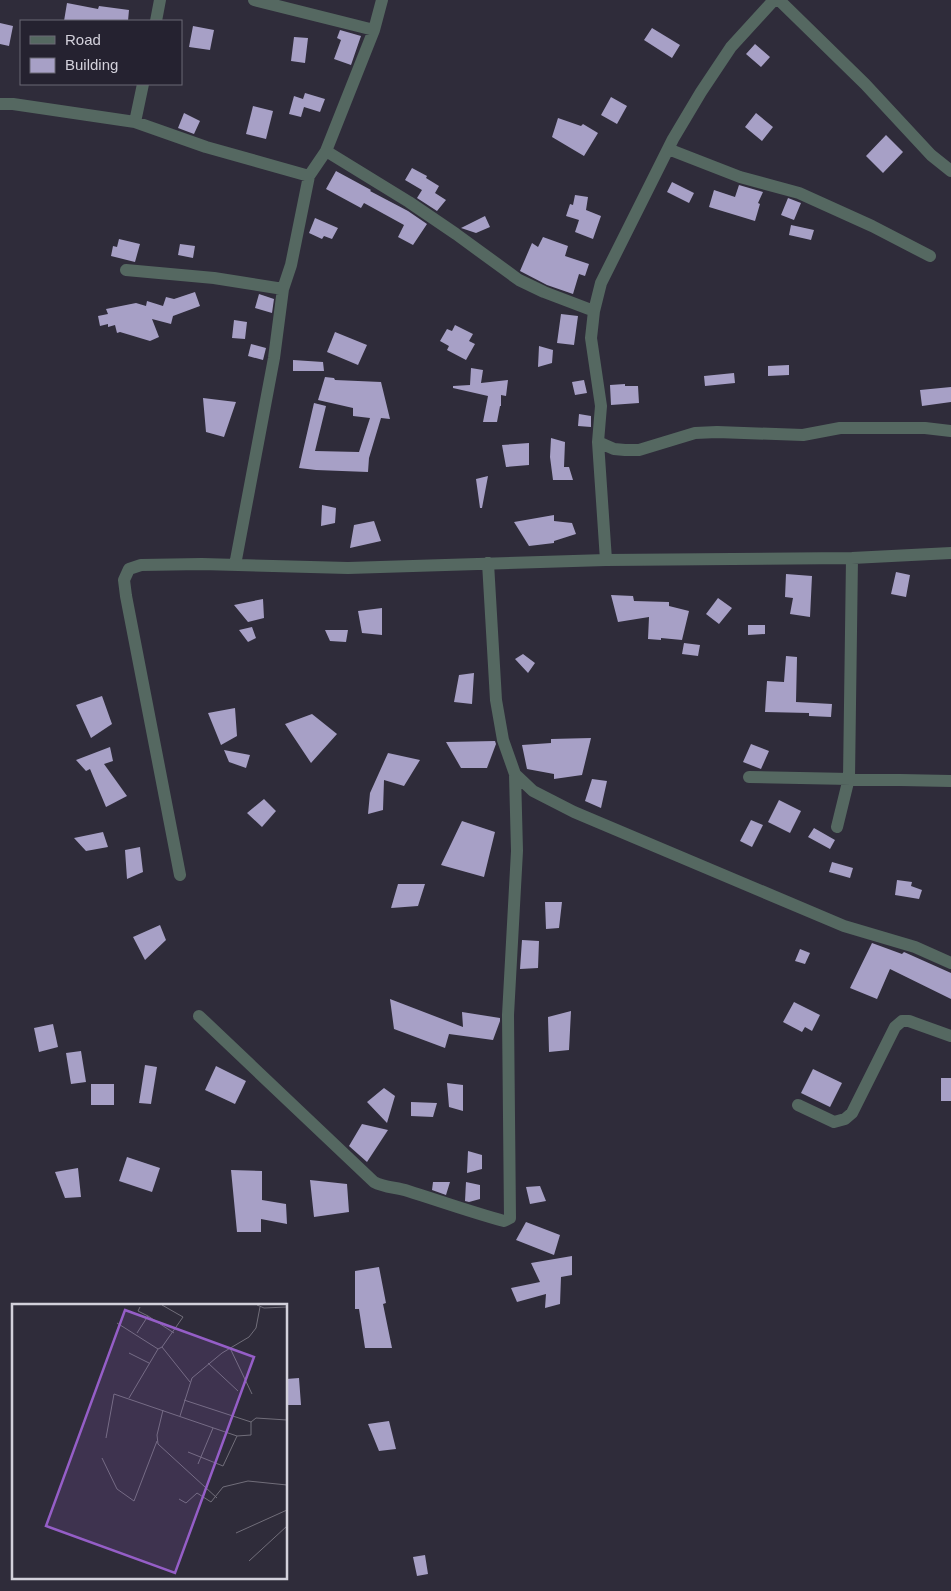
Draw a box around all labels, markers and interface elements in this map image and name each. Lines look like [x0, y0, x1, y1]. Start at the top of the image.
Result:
legend [20, 20, 182, 85]
text: Road [65, 31, 101, 48]
text: Building [65, 56, 118, 73]
inset map [12, 1304, 288, 1578]

